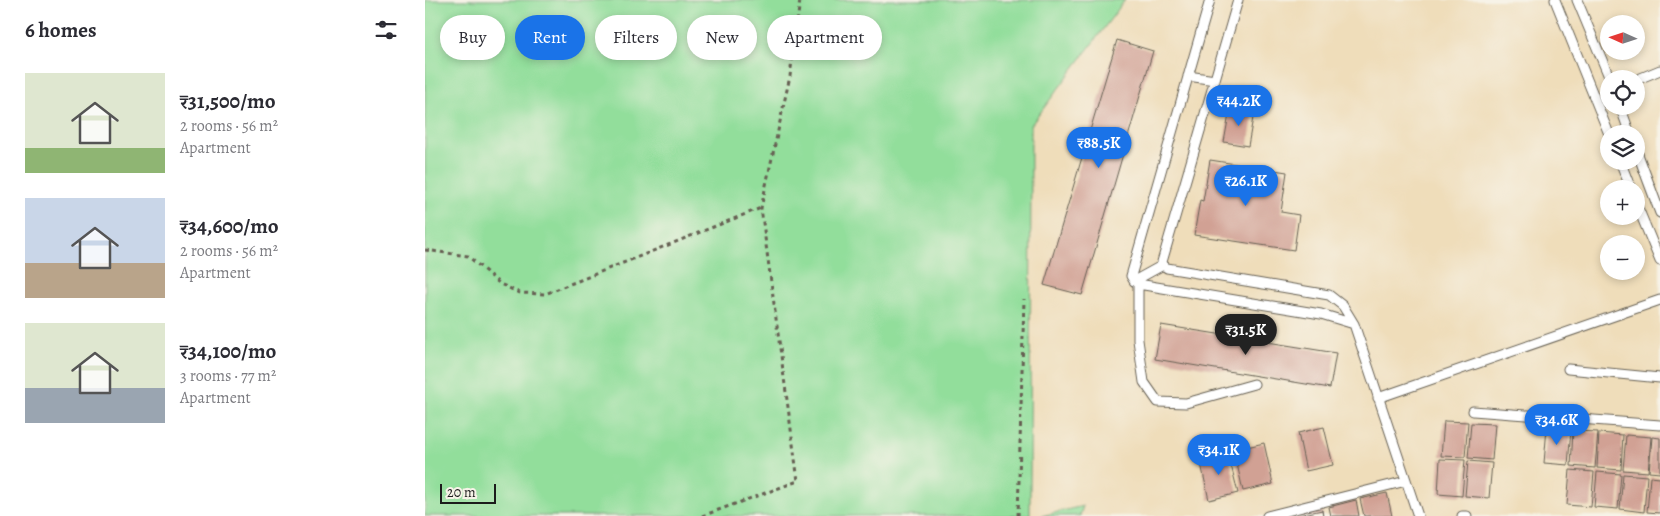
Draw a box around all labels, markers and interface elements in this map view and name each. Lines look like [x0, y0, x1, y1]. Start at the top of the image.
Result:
chip: Buy [440, 15, 505, 60]
chip: Rent [515, 15, 585, 60]
chip: Filters [595, 15, 677, 60]
chip: New [687, 15, 757, 60]
chip: Apartment [767, 15, 882, 60]
north arrow [1600, 15, 1645, 60]
map controls [1600, 15, 1645, 280]
text: 6 homes [25, 16, 97, 44]
icon: filters [372, 16, 400, 44]
button: locate [1600, 70, 1645, 115]
pin: ₹44.2K [1198, 84, 1280, 127]
text: ₹31,500/mo [180, 87, 276, 115]
text: ₹44.2K [1217, 90, 1261, 112]
icon: home [65, 93, 125, 153]
text: 2 rooms · 56 m² [180, 115, 278, 137]
button: layers [1600, 125, 1645, 170]
pin: ₹88.5K [1058, 126, 1140, 169]
text: ₹88.5K [1077, 132, 1121, 154]
text: Apartment [180, 137, 251, 159]
pin: ₹26.1K [1205, 164, 1287, 207]
text: ₹26.1K [1225, 170, 1267, 192]
button: + [1600, 180, 1645, 225]
text: ₹34,600/mo [180, 212, 279, 240]
icon: home [65, 218, 125, 278]
button: − [1600, 235, 1645, 280]
text: 2 rooms · 56 m² [180, 240, 278, 262]
text: Apartment [180, 262, 251, 284]
pin: ₹31.5K [1205, 314, 1287, 356]
text: ₹31.5K [1226, 319, 1266, 341]
text: ₹34,100/mo [180, 337, 276, 365]
icon: home [65, 343, 125, 403]
text: 3 rooms · 77 m² [180, 365, 276, 387]
text: Apartment [180, 387, 251, 409]
pin: ₹34.6K [1516, 404, 1598, 446]
text: ₹34.6K [1536, 409, 1578, 431]
pin: ₹34.1K [1178, 434, 1260, 476]
text: ₹34.1K [1198, 439, 1240, 461]
scale bar [440, 481, 496, 504]
text: 20 m [447, 483, 476, 502]

